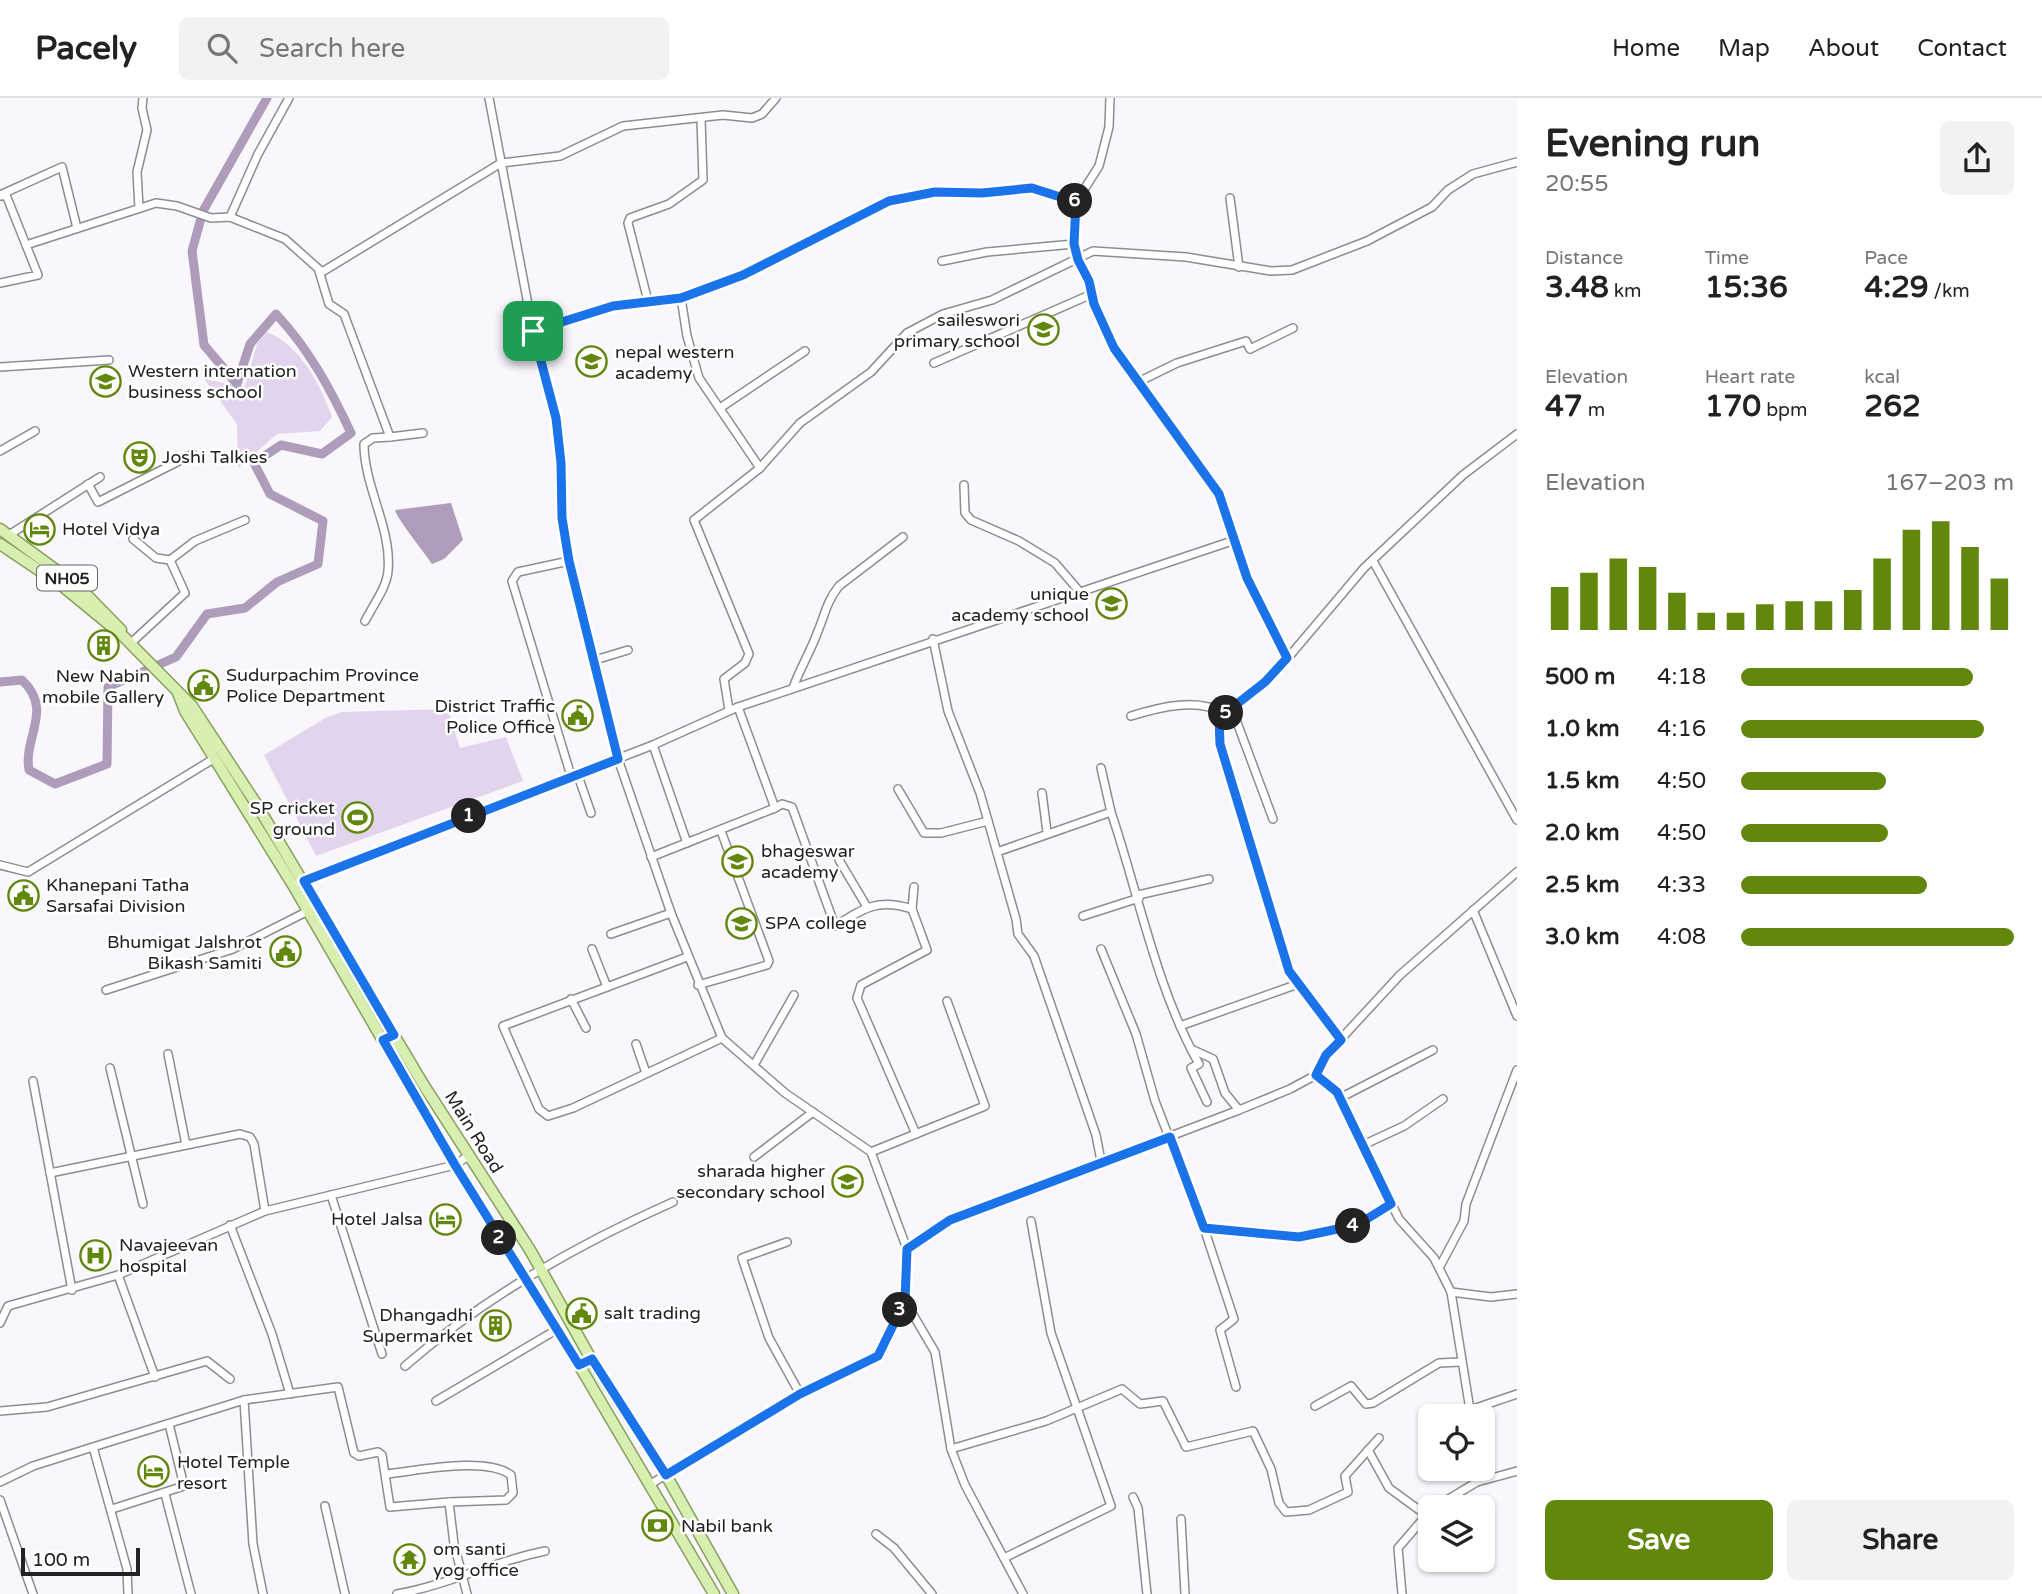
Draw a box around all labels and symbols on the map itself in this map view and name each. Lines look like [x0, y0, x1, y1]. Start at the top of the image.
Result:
pin: 6 [1058, 184, 1092, 218]
pin [503, 301, 563, 361]
place label: saileswori primary school [894, 309, 1020, 352]
school or university icon: saileswori primary school [1026, 313, 1060, 347]
place label: nepal western academy [615, 341, 734, 384]
school or university icon: nepal western academy [575, 345, 609, 379]
place label: Western internation business school [128, 360, 297, 403]
school or university icon: Western internation business school [88, 364, 122, 398]
theatre icon: Joshi Talkies [122, 440, 156, 474]
place label: Joshi Talkies [162, 446, 267, 468]
hotel icon: Hotel Vidya [22, 512, 56, 546]
place label: Hotel Vidya [62, 518, 160, 540]
road number: NH05 [37, 565, 97, 590]
place label: unique academy school [951, 583, 1089, 626]
school or university icon: unique academy school [1095, 587, 1129, 621]
building icon: New Nabin mobile Gallery [86, 628, 120, 662]
place label: Sudurpachim Province Police Department [226, 664, 419, 707]
place label: New Nabin mobile Gallery [42, 665, 164, 708]
public building icon: Sudurpachim Province Police Department [186, 668, 220, 702]
place label: District Traffic Police Office [434, 695, 555, 738]
pin: 5 [1208, 696, 1244, 730]
public building icon: District Traffic Police Office [561, 699, 595, 733]
place label: SP cricket ground [250, 797, 335, 840]
pin: 1 [452, 798, 486, 834]
sports icon: SP cricket ground [341, 801, 375, 835]
place label: bhageswar academy [761, 840, 855, 883]
school or university icon: bhageswar academy [721, 844, 755, 878]
place label: Khanepani Tatha Sarsafai Division [46, 874, 189, 917]
public building icon: Khanepani Tatha Sarsafai Division [6, 878, 40, 912]
school or university icon: SPA college [725, 906, 759, 940]
place label: SPA college [765, 912, 867, 934]
place label: Bhumigat Jalshrot Bikash Samiti [107, 931, 262, 974]
public building icon: Bhumigat Jalshrot Bikash Samiti [268, 935, 302, 969]
street label: Main Road [440, 1087, 508, 1177]
place label: sharada higher secondary school [676, 1160, 825, 1203]
school or university icon: sharada higher secondary school [831, 1164, 865, 1198]
hotel icon: Hotel Jalsa [429, 1202, 463, 1236]
place label: Hotel Jalsa [331, 1208, 423, 1230]
pin: 4 [1336, 1208, 1370, 1244]
pin: 2 [482, 1220, 516, 1256]
place label: Navajeevan hospital [119, 1234, 218, 1277]
hospital icon: Navajeevan hospital [79, 1238, 113, 1272]
pin: 3 [883, 1292, 918, 1328]
public building icon: salt trading [564, 1296, 598, 1330]
place label: salt trading [604, 1302, 701, 1324]
place label: Dhangadhi Supermarket [362, 1304, 473, 1347]
building icon: Dhangadhi Supermarket [479, 1308, 513, 1342]
place label: Hotel Temple resort [177, 1451, 290, 1494]
hotel icon: Hotel Temple resort [137, 1455, 171, 1489]
bank icon: Nabil bank [641, 1509, 675, 1543]
place label: Nabil bank [681, 1515, 773, 1537]
place label: om santi yog office [433, 1538, 519, 1581]
temple icon: om santi yog office [393, 1542, 427, 1576]
scale bar [21, 1545, 140, 1577]

